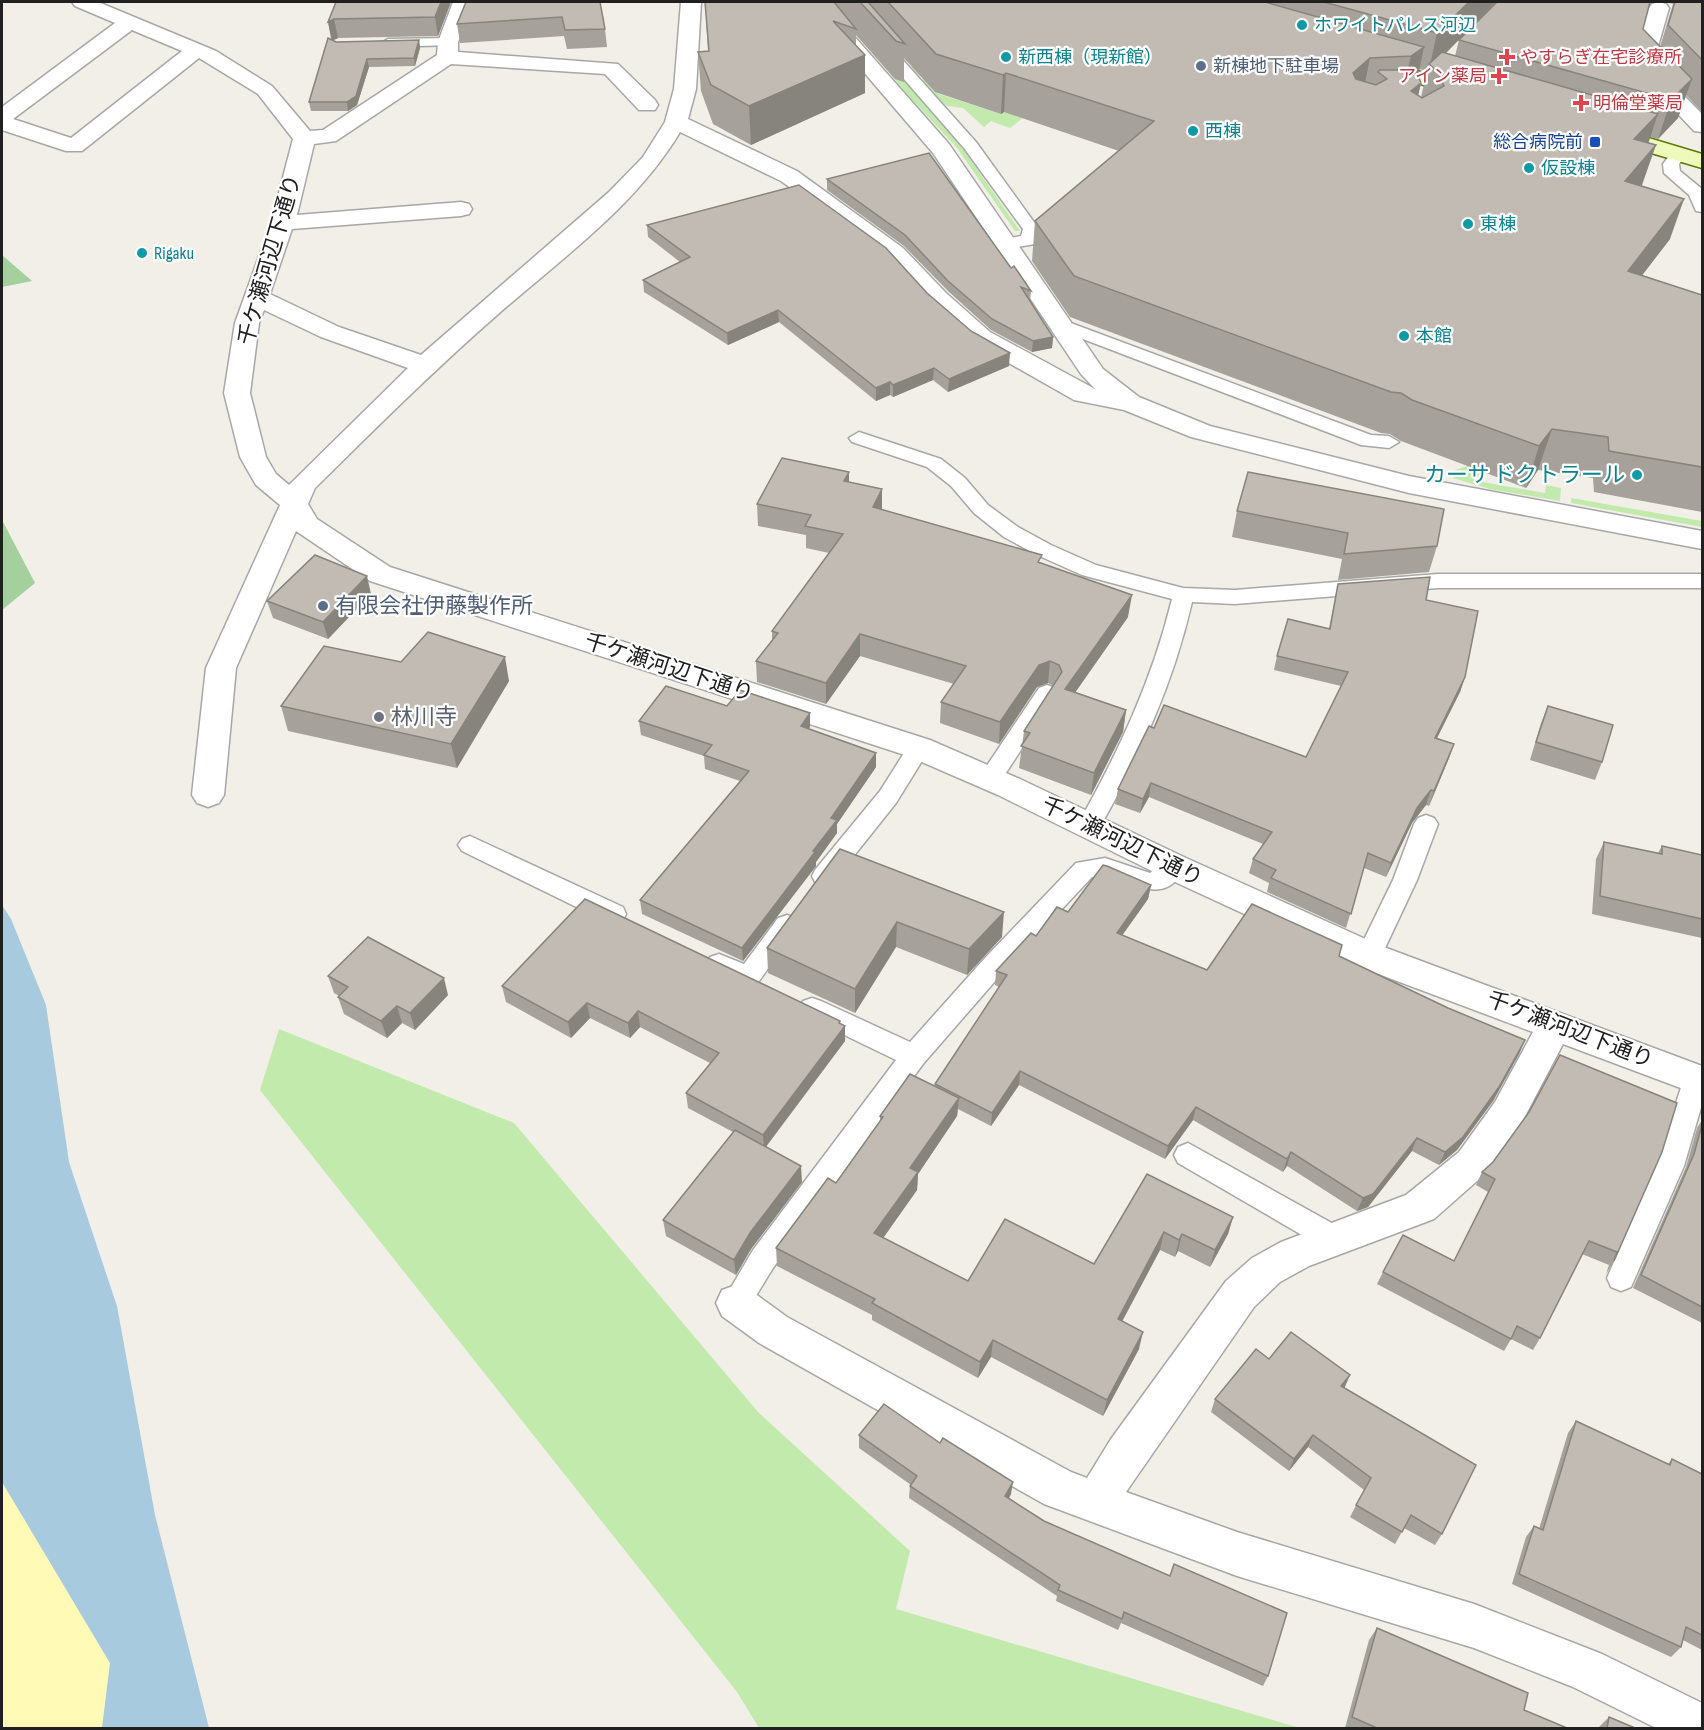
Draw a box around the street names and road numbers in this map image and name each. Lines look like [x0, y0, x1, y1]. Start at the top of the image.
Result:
street label: 千ケ瀬河辺下通り [233, 172, 307, 348]
street label: 千ケ瀬河辺下通り [581, 628, 757, 708]
street label: 千ケ瀬河辺下通り [1037, 791, 1207, 893]
street label: 千ケ瀬河辺下通り [1483, 986, 1657, 1074]

